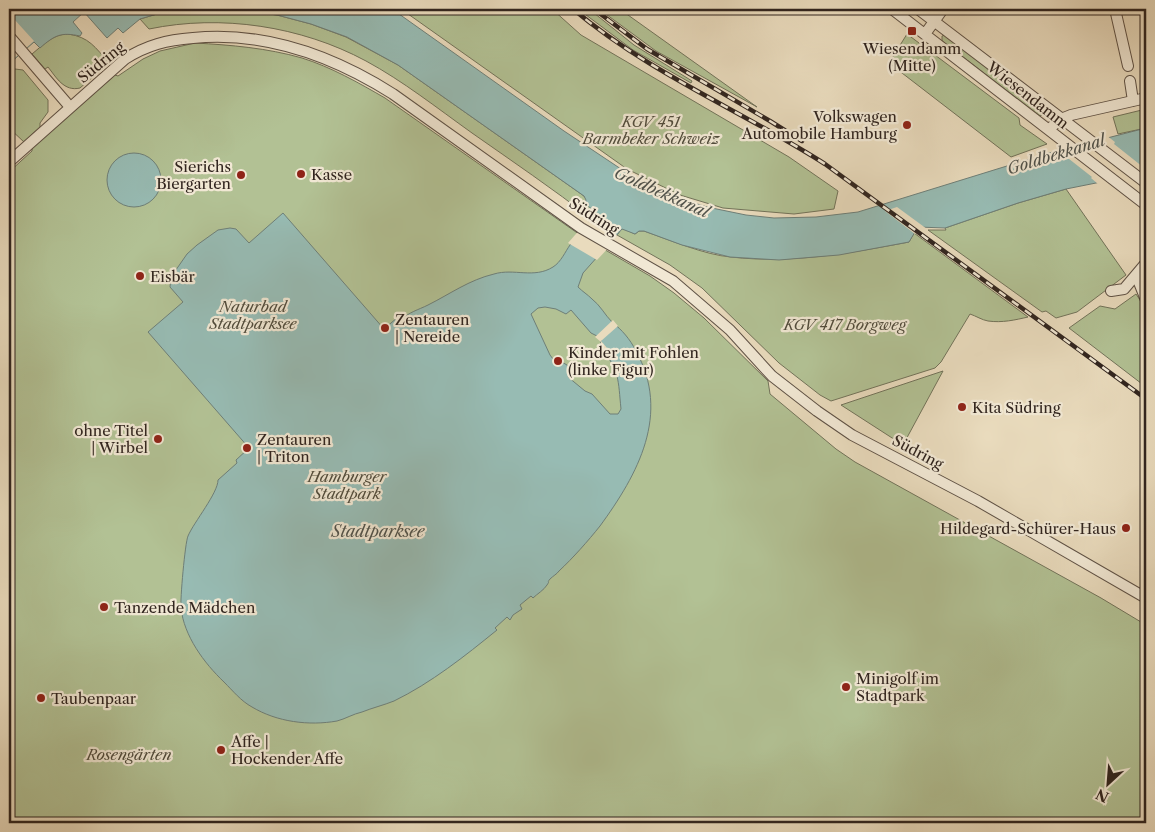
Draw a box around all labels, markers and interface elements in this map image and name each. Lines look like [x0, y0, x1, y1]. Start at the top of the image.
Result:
marker: Wiesendamm (Mitte) [906, 25, 918, 37]
street label: Südring [74, 37, 129, 87]
place label: Wiesendamm (Mitte) [862, 39, 961, 75]
street label: Wiesendamm [982, 57, 1073, 133]
place label: Volkswagen Automobile Hamburg [741, 107, 898, 143]
park label: KGV 451 Barmbeker Schweiz [581, 112, 721, 148]
marker: Volkswagen Automobile Hamburg [901, 119, 913, 131]
water label: Goldbekkanal [1004, 129, 1109, 178]
place label: Sierichs Biergarten [156, 157, 232, 193]
water label: Goldbekkanal [611, 162, 714, 223]
place label: Kasse [311, 165, 352, 184]
marker: Kasse [295, 168, 307, 180]
marker: Sierichs Biergarten [235, 169, 247, 181]
street label: Südring [566, 193, 623, 239]
place label: Eisbär [150, 267, 195, 286]
marker: Eisbär [134, 270, 146, 282]
park label: Naturbad Stadtparksee [208, 297, 297, 333]
place label: Zentauren | Nereide [395, 310, 470, 346]
park label: KGV 417 Borgweg [783, 315, 908, 334]
marker: Zentauren | Nereide [379, 322, 391, 334]
place label: Kinder mit Fohlen (linke Figur) [568, 343, 700, 379]
marker: Kinder mit Fohlen (linke Figur) [552, 355, 564, 367]
place label: Kita Südring [972, 398, 1061, 417]
marker: Kita Südring [956, 401, 968, 413]
place label: ohne Titel | Wirbel [74, 421, 149, 457]
place label: Zentauren | Triton [257, 430, 332, 466]
street label: Südring [889, 431, 947, 473]
marker: ohne Titel | Wirbel [152, 433, 164, 445]
marker: Zentauren | Triton [241, 442, 253, 454]
park label: Hamburger Stadtpark [306, 467, 388, 503]
place label: Hildegard-Schürer-Haus [940, 519, 1116, 538]
water label: Stadtparksee [330, 521, 426, 541]
marker: Hildegard-Schürer-Haus [1120, 522, 1132, 534]
place label: Tanzende Mädchen [114, 598, 256, 617]
marker: Tanzende Mädchen [98, 601, 110, 613]
place label: Minigolf im Stadtpark [856, 669, 939, 705]
marker: Minigolf im Stadtpark [840, 681, 852, 693]
place label: Taubenpaar [51, 689, 137, 708]
marker: Taubenpaar [35, 692, 47, 704]
place label: Affe | Hockender Affe [230, 732, 343, 768]
marker: Affe | Hockender Affe [215, 744, 227, 756]
park label: Rosengärten [86, 745, 171, 764]
north arrow [1082, 760, 1132, 810]
text: N [1093, 785, 1112, 806]

